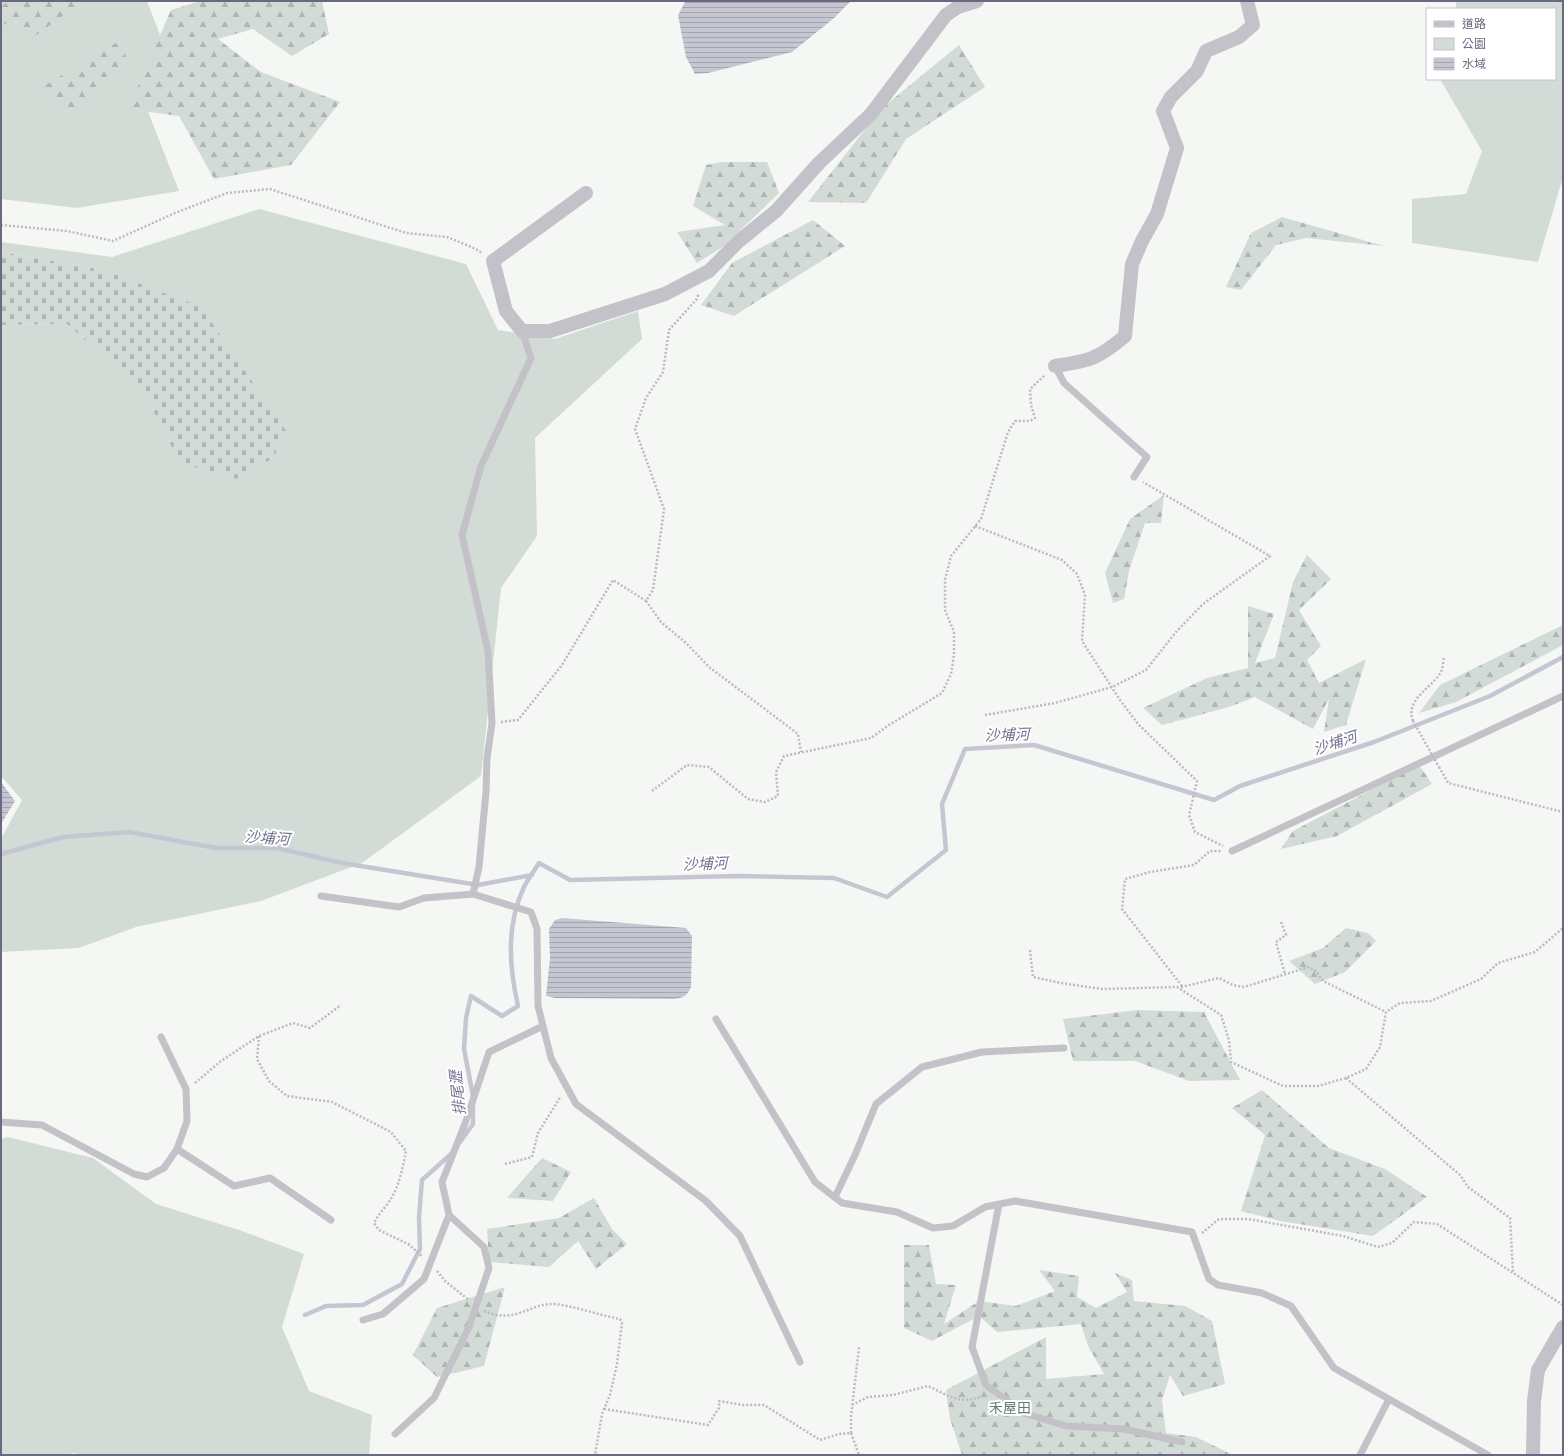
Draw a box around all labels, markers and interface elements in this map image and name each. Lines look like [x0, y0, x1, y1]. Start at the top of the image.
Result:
legend [1426, 8, 1556, 80]
text: 道路 [1462, 16, 1486, 33]
text: 公園 [1462, 36, 1486, 53]
text: 水域 [1462, 56, 1486, 73]
water label: 沙埔河 [984, 724, 1033, 747]
water label: 沙埔河 [1311, 726, 1363, 760]
water label: 沙埔河 [244, 826, 293, 851]
water label: 沙埔河 [682, 853, 731, 876]
water label: 排尾瀝 [445, 1066, 471, 1116]
park label: 禾屋田 [989, 1399, 1031, 1419]

